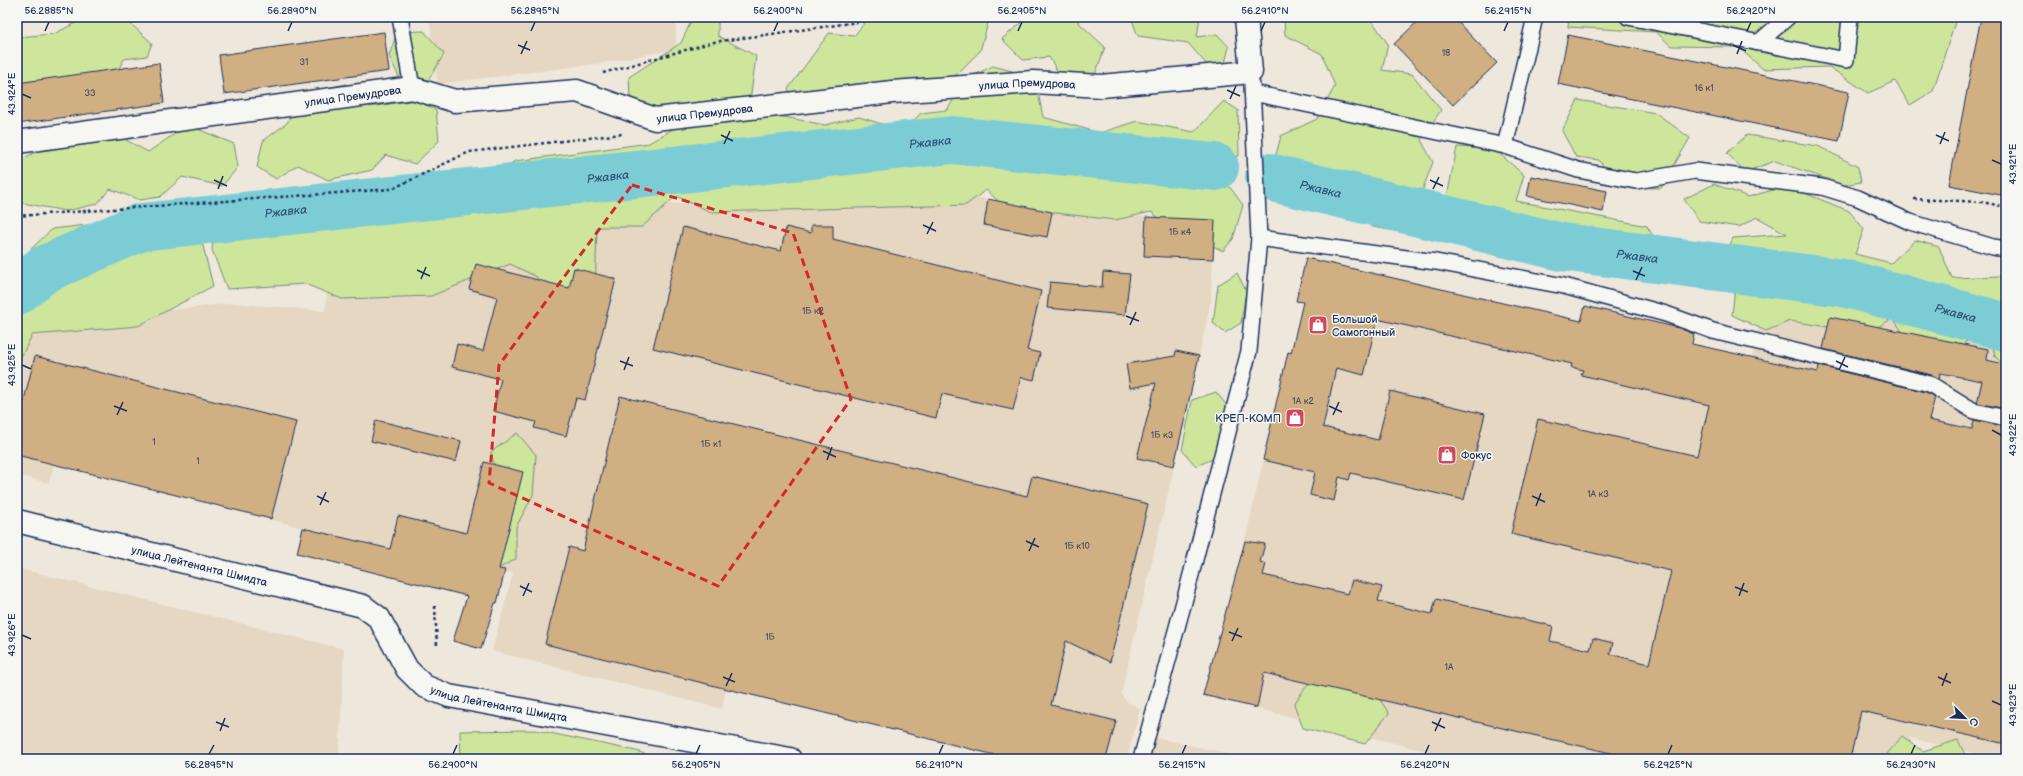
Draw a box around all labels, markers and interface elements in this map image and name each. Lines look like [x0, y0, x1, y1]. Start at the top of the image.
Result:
text: 56.2885°N [24, 5, 74, 17]
text: 56.2890°N [267, 5, 317, 17]
text: 56.2895°N [510, 5, 560, 17]
text: 56.2900°N [753, 5, 803, 17]
text: 56.2905°N [997, 5, 1047, 17]
text: 56.2910°N [1241, 5, 1289, 17]
text: 56.2915°N [1484, 5, 1532, 17]
text: 56.2920°N [1726, 5, 1776, 17]
house number: 18 [1442, 48, 1450, 59]
house number: 31 [299, 57, 309, 68]
text: 43.924°E [6, 72, 18, 115]
street label: улица Премудрова [978, 76, 1077, 93]
street label: улица Премудрова [304, 83, 403, 110]
house number: 16 к1 [1694, 83, 1714, 94]
house number: 33 [84, 88, 96, 99]
street label: улица Премудрова [656, 102, 754, 126]
water label: Ржавка [908, 133, 952, 153]
text: 43.921°E [2007, 143, 2019, 184]
water label: Ржавка [586, 168, 630, 187]
water label: Ржавка [1298, 178, 1343, 202]
water label: Ржавка [264, 202, 308, 222]
house number: 1Б к4 [1169, 227, 1192, 238]
water label: Ржавка [1615, 247, 1659, 267]
water label: Ржавка [1933, 301, 1978, 327]
house number: 1Б к2 [802, 306, 825, 317]
place label: Большой Самогонный [1332, 313, 1395, 339]
shop icon: Большой Самогонный [1307, 314, 1329, 336]
text: 43.925°E [6, 343, 18, 386]
house number: 1А к2 [1292, 396, 1314, 407]
shop icon: КРЕП-КОМП [1284, 407, 1306, 429]
place label: КРЕП-КОМП [1215, 412, 1281, 425]
text: 43.922°E [2007, 413, 2019, 456]
house number: 1Б к3 [1151, 430, 1174, 441]
house number: 1 [152, 437, 156, 448]
house number: 1Б к1 [701, 439, 721, 450]
shop icon: Фокус [1436, 444, 1458, 466]
place label: Фокус [1461, 449, 1492, 462]
house number: 1 [196, 456, 200, 467]
house number: 1А к3 [1587, 489, 1609, 500]
house number: 1Б к10 [1064, 541, 1090, 552]
street label: улица Лейтенанта Шмидта [130, 543, 269, 589]
text: 43.926°E [6, 613, 18, 657]
house number: 1Б [765, 632, 776, 643]
house number: 1А [1445, 662, 1454, 673]
street label: улица Лейтенанта Шмидта [428, 683, 569, 725]
text: 43.923°E [2007, 683, 2019, 726]
north arrow [1945, 698, 1985, 738]
text: С [1966, 716, 1981, 728]
text: 56.2895°N [184, 759, 234, 771]
text: 56.2900°N [428, 759, 478, 771]
text: 56.2905°N [671, 759, 721, 771]
text: 56.2910°N [915, 759, 963, 771]
text: 56.2915°N [1158, 759, 1206, 771]
text: 56.2920°N [1400, 759, 1450, 771]
text: 56.2925°N [1643, 759, 1693, 771]
text: 56.2930°N [1886, 759, 1936, 771]

